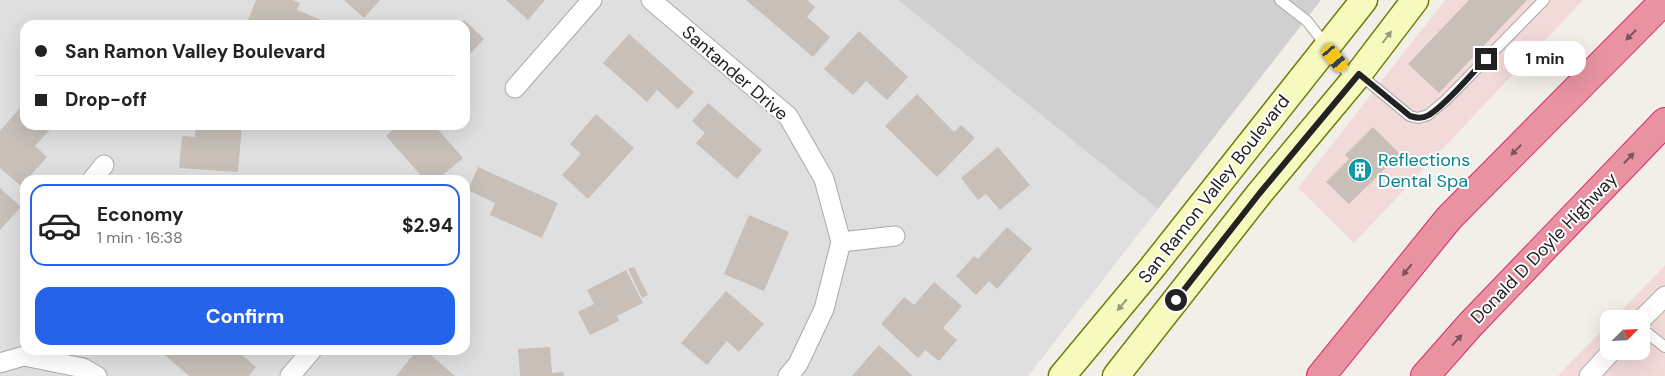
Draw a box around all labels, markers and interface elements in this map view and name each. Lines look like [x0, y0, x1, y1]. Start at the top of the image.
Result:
street label: Santander Drive [677, 20, 793, 126]
one-way arrow [1625, 28, 1637, 40]
one-way arrow [1381, 31, 1392, 44]
text: San Ramon Valley Boulevard [65, 39, 326, 64]
car [1319, 42, 1350, 74]
callout: 1 min [1504, 42, 1586, 76]
route end [1475, 48, 1497, 70]
text: 1 min [1526, 48, 1564, 69]
text: Drop-off [65, 87, 147, 112]
street label: San Ramon Valley Boulevard [1133, 90, 1295, 288]
one-way arrow [1511, 144, 1523, 156]
place label: Reflections Dental Spa [1378, 148, 1470, 193]
one-way arrow [1623, 153, 1635, 165]
building icon: Reflections Dental Spa [1347, 157, 1373, 183]
street label: Donald D Doyle Highway [1465, 167, 1623, 329]
text: Economy [97, 202, 184, 227]
icon: car [37, 203, 82, 248]
text: $2.94 [402, 213, 453, 238]
text: 1 min · 16:38 [97, 227, 183, 248]
one-way arrow [1402, 264, 1413, 276]
button: Confirm [35, 287, 455, 345]
route start [1165, 289, 1187, 311]
one-way arrow [1116, 298, 1127, 311]
north arrow [1600, 310, 1650, 360]
map controls [1600, 310, 1650, 360]
one-way arrow [1451, 334, 1463, 346]

